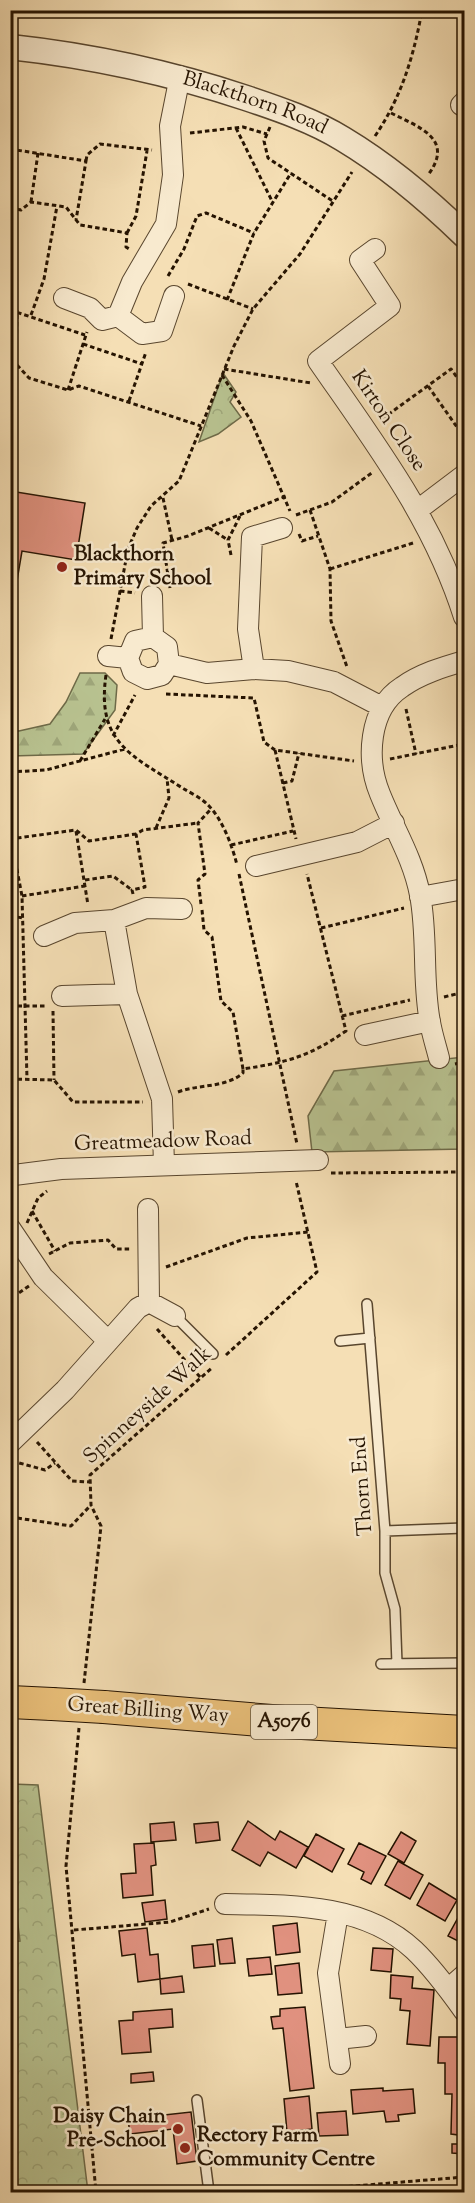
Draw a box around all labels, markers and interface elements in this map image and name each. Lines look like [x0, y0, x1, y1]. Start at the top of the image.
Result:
street label: Blackthorn Road [179, 65, 333, 143]
street label: Kirton Close [343, 364, 433, 478]
place label: Blackthorn Primary School [74, 540, 212, 594]
marker: Blackthorn Primary School [55, 560, 69, 574]
street label: Greatmeadow Road [74, 1124, 252, 1160]
street label: Spinneyside Walk [77, 1340, 219, 1472]
street label: Thorn End [345, 1435, 381, 1537]
street label: Great Billing Way [66, 1690, 230, 1732]
road number: A5076 [251, 1705, 317, 1739]
place label: Daisy Chain Pre-School [53, 2102, 167, 2156]
place label: Rectory Farm Community Centre [197, 2121, 375, 2175]
marker: Daisy Chain Pre-School [171, 2122, 185, 2136]
marker: Rectory Farm Community Centre [178, 2141, 192, 2155]

